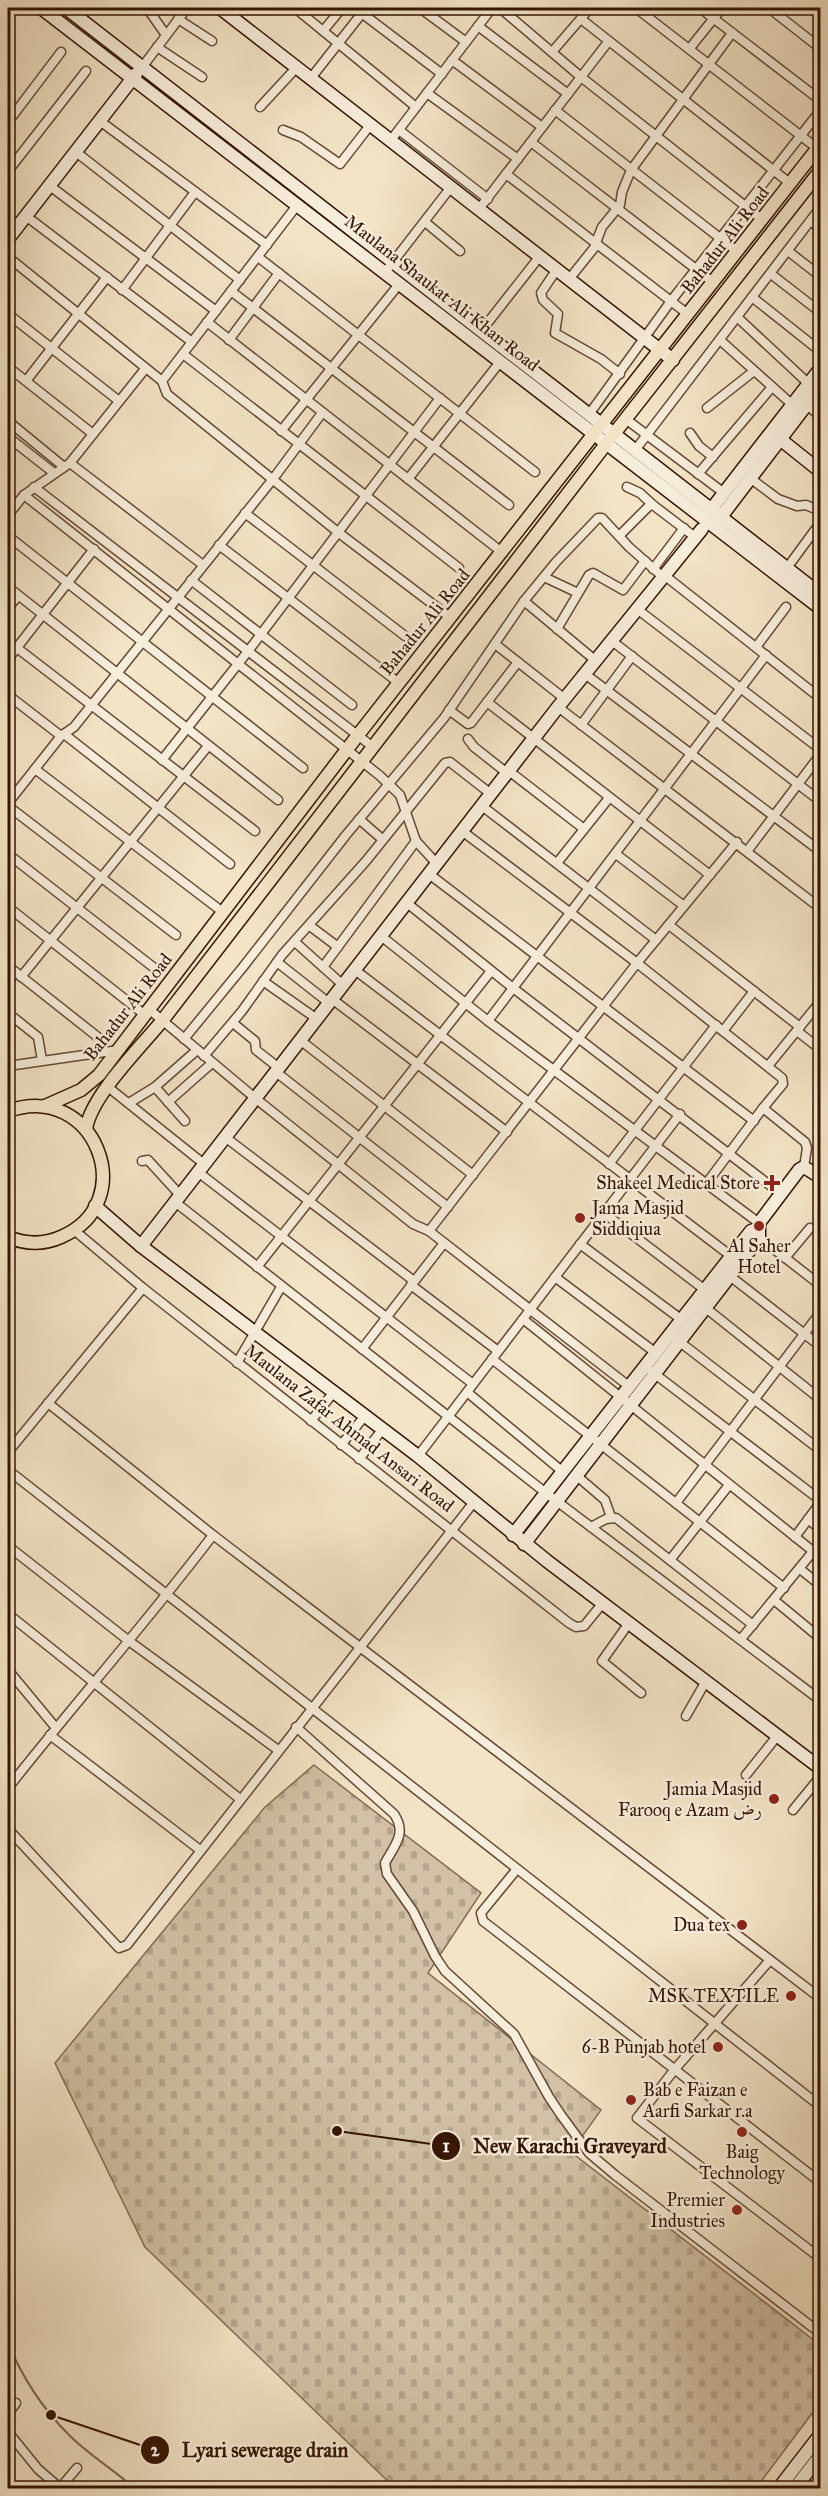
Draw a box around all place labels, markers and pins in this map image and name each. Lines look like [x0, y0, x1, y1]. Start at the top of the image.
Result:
place label: Shakeel Medical Store [596, 1172, 760, 1194]
marker: Shakeel Medical Store [765, 1176, 779, 1190]
place label: Jama Masjid Siddiqiua [590, 1197, 684, 1241]
marker: Jama Masjid Siddiqiua [573, 1211, 587, 1225]
marker: Al Saher Hotel [752, 1219, 766, 1233]
place label: Al Saher Hotel [726, 1235, 791, 1278]
place label: Jamia Masjid Farooq e Azam رض [618, 1778, 762, 1822]
marker: Jamia Masjid Farooq e Azam رض [767, 1792, 781, 1806]
place label: Dua tex [673, 1914, 730, 1936]
marker: Dua tex [735, 1918, 749, 1932]
place label: MSK TEXTILE [648, 1985, 779, 2007]
marker: MSK TEXTILE [784, 1989, 798, 2003]
place label: 6-B Punjab hotel [581, 2036, 706, 2058]
marker: 6-B Punjab hotel [711, 2040, 725, 2054]
place label: Bab e Faizan e Aarfi Sarkar r.a [642, 2079, 753, 2122]
marker: Bab e Faizan e Aarfi Sarkar r.a [624, 2093, 638, 2107]
marker: Baig Technology [735, 2125, 749, 2139]
callout: New Karachi Graveyard [431, 2127, 679, 2165]
place label: Baig Technology [699, 2141, 785, 2185]
place label: Premier Industries [650, 2189, 725, 2232]
marker: Premier Industries [730, 2203, 744, 2217]
callout: Lyari sewerage drain [140, 2431, 360, 2469]

